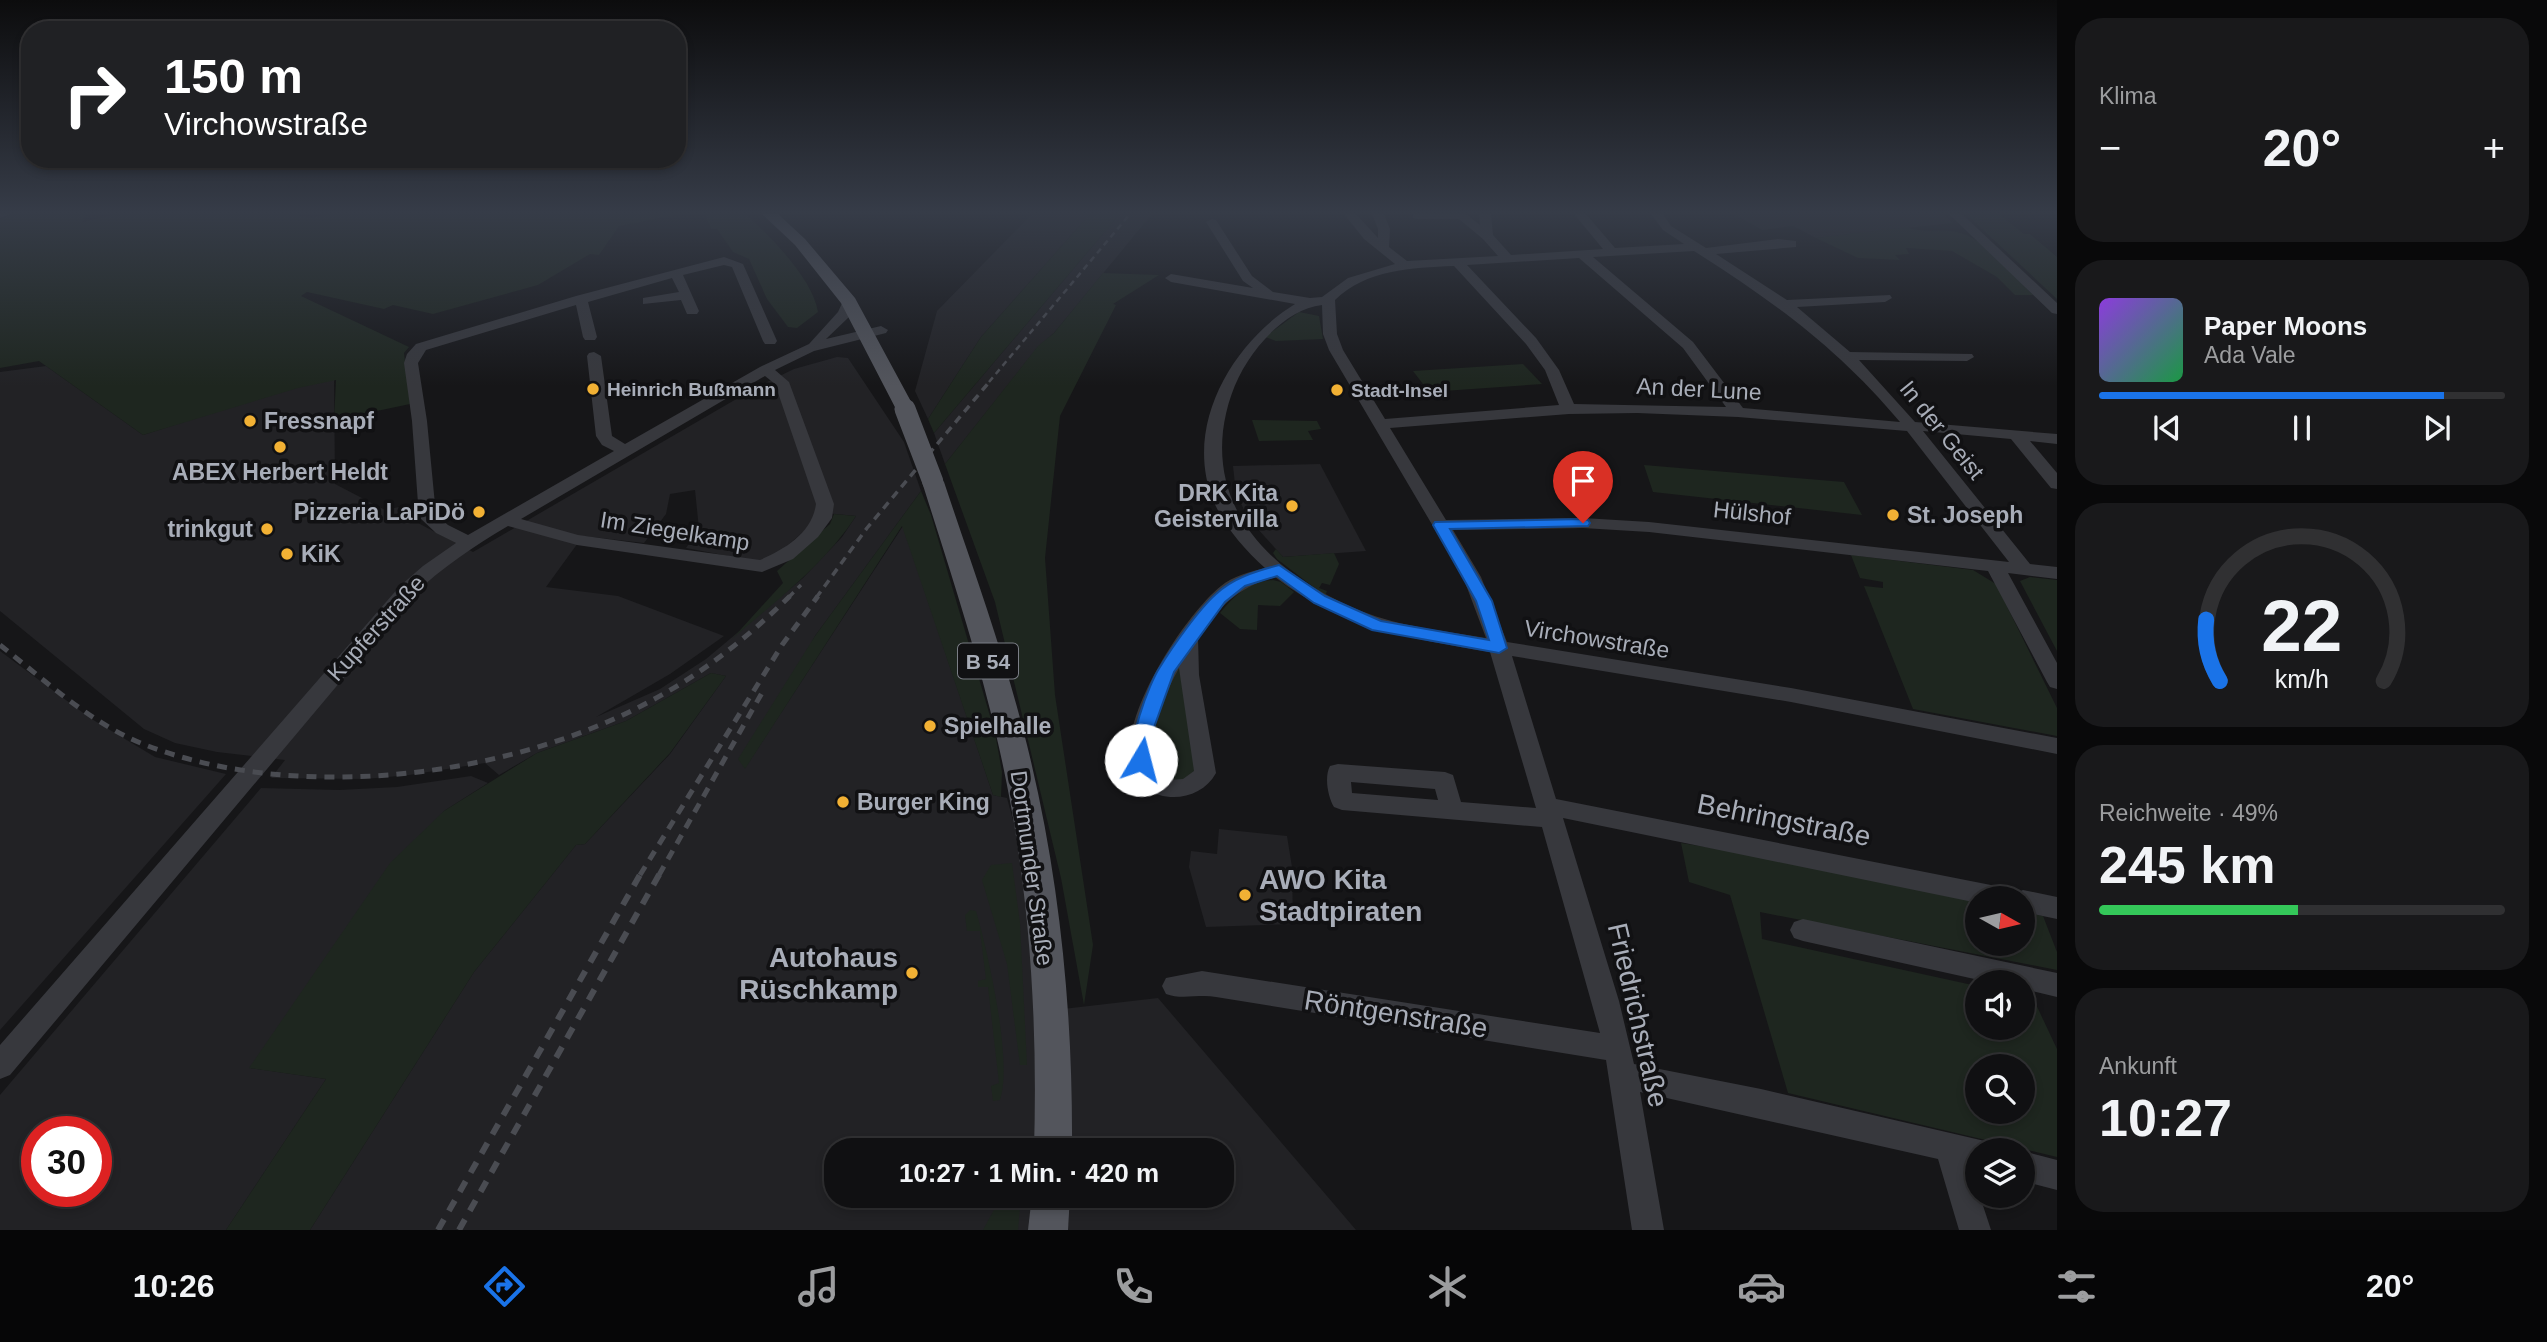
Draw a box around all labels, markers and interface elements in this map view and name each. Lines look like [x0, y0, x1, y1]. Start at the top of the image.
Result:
icon: right [49, 49, 140, 140]
text: 150 m [164, 49, 303, 103]
text: Klima [2099, 83, 2157, 109]
text: Virchowstraße [164, 106, 368, 142]
text: 20° [2263, 119, 2341, 177]
text: − [2099, 127, 2121, 169]
text: + [2483, 127, 2505, 169]
text: Paper Moons [2204, 311, 2367, 341]
text: Ada Vale [2204, 342, 2296, 368]
street label: An der Lune [1636, 373, 1762, 405]
street label: In der Geist [1894, 376, 1990, 485]
place label: Heinrich Bußmann [607, 379, 776, 400]
place label: Stadt-Insel [1351, 380, 1448, 401]
marker: Heinrich Bußmann [585, 381, 601, 397]
marker: Stadt-Insel [1329, 382, 1345, 398]
place label: Fressnapf [264, 408, 374, 434]
icon: previous [2148, 409, 2186, 447]
icon: pause [2283, 409, 2321, 447]
icon: next [2418, 409, 2456, 447]
marker: Fressnapf [242, 413, 258, 429]
marker: ABEX Herbert Heldt [272, 439, 288, 455]
pin [1553, 451, 1613, 523]
place label: ABEX Herbert Heldt [172, 459, 388, 485]
icon: arrive [1564, 462, 1602, 500]
place label: DRK Kita Geistervilla [1154, 480, 1278, 532]
street label: Hülshof [1712, 496, 1793, 530]
marker: DRK Kita Geistervilla [1284, 498, 1300, 514]
place label: Pizzeria LaPiDö [294, 499, 465, 525]
place label: St. Joseph [1907, 502, 2023, 528]
marker: Pizzeria LaPiDö [471, 504, 487, 520]
street label: Im Ziegelkamp [598, 506, 752, 556]
marker: St. Joseph [1885, 507, 1901, 523]
place label: trinkgut [167, 516, 253, 542]
marker: trinkgut [259, 521, 275, 537]
place label: KiK [301, 541, 341, 567]
marker: KiK [279, 546, 295, 562]
street label: Kupferstraße [322, 570, 430, 686]
text: 22 [2262, 585, 2342, 666]
street label: Virchowstraße [1523, 615, 1671, 663]
road number: B 54 [958, 644, 1018, 678]
text: km/h [2275, 665, 2329, 693]
place label: Spielhalle [944, 713, 1051, 739]
marker: Spielhalle [922, 718, 938, 734]
position arrow [1104, 723, 1178, 797]
street label: Dortmunder Straße [1005, 769, 1059, 967]
street label: Behringstraße [1695, 788, 1873, 852]
place label: Burger King [857, 789, 990, 815]
marker: Burger King [835, 794, 851, 810]
text: Reichweite · 49% [2099, 800, 2278, 826]
text: 245 km [2099, 836, 2275, 894]
place label: AWO Kita Stadtpiraten [1259, 864, 1422, 927]
north arrow [1965, 886, 2035, 956]
map controls [1965, 886, 2035, 1208]
marker: AWO Kita Stadtpiraten [1237, 887, 1253, 903]
street label: Friedrichstraße [1602, 920, 1674, 1110]
place label: Autohaus Rüschkamp [739, 942, 898, 1005]
marker: Autohaus Rüschkamp [904, 965, 920, 981]
button: sound [1965, 970, 2035, 1040]
street label: Röntgenstraße [1302, 984, 1490, 1044]
text: Ankunft [2099, 1053, 2177, 1079]
button: search [1965, 1054, 2035, 1124]
text: 10:27 [2099, 1089, 2232, 1147]
speed limit sign: 30 [21, 1116, 112, 1207]
button: layers [1965, 1138, 2035, 1208]
text: 10:27 · 1 Min. · 420 m [899, 1158, 1159, 1188]
icon: directions [480, 1262, 529, 1311]
icon: music [794, 1262, 843, 1311]
icon: phone [1109, 1262, 1158, 1311]
icon: climate [1423, 1262, 1472, 1311]
icon: car [1737, 1262, 1786, 1311]
icon: filters [2052, 1262, 2101, 1311]
text: 10:26 [133, 1268, 215, 1304]
text: 20° [2366, 1268, 2414, 1304]

